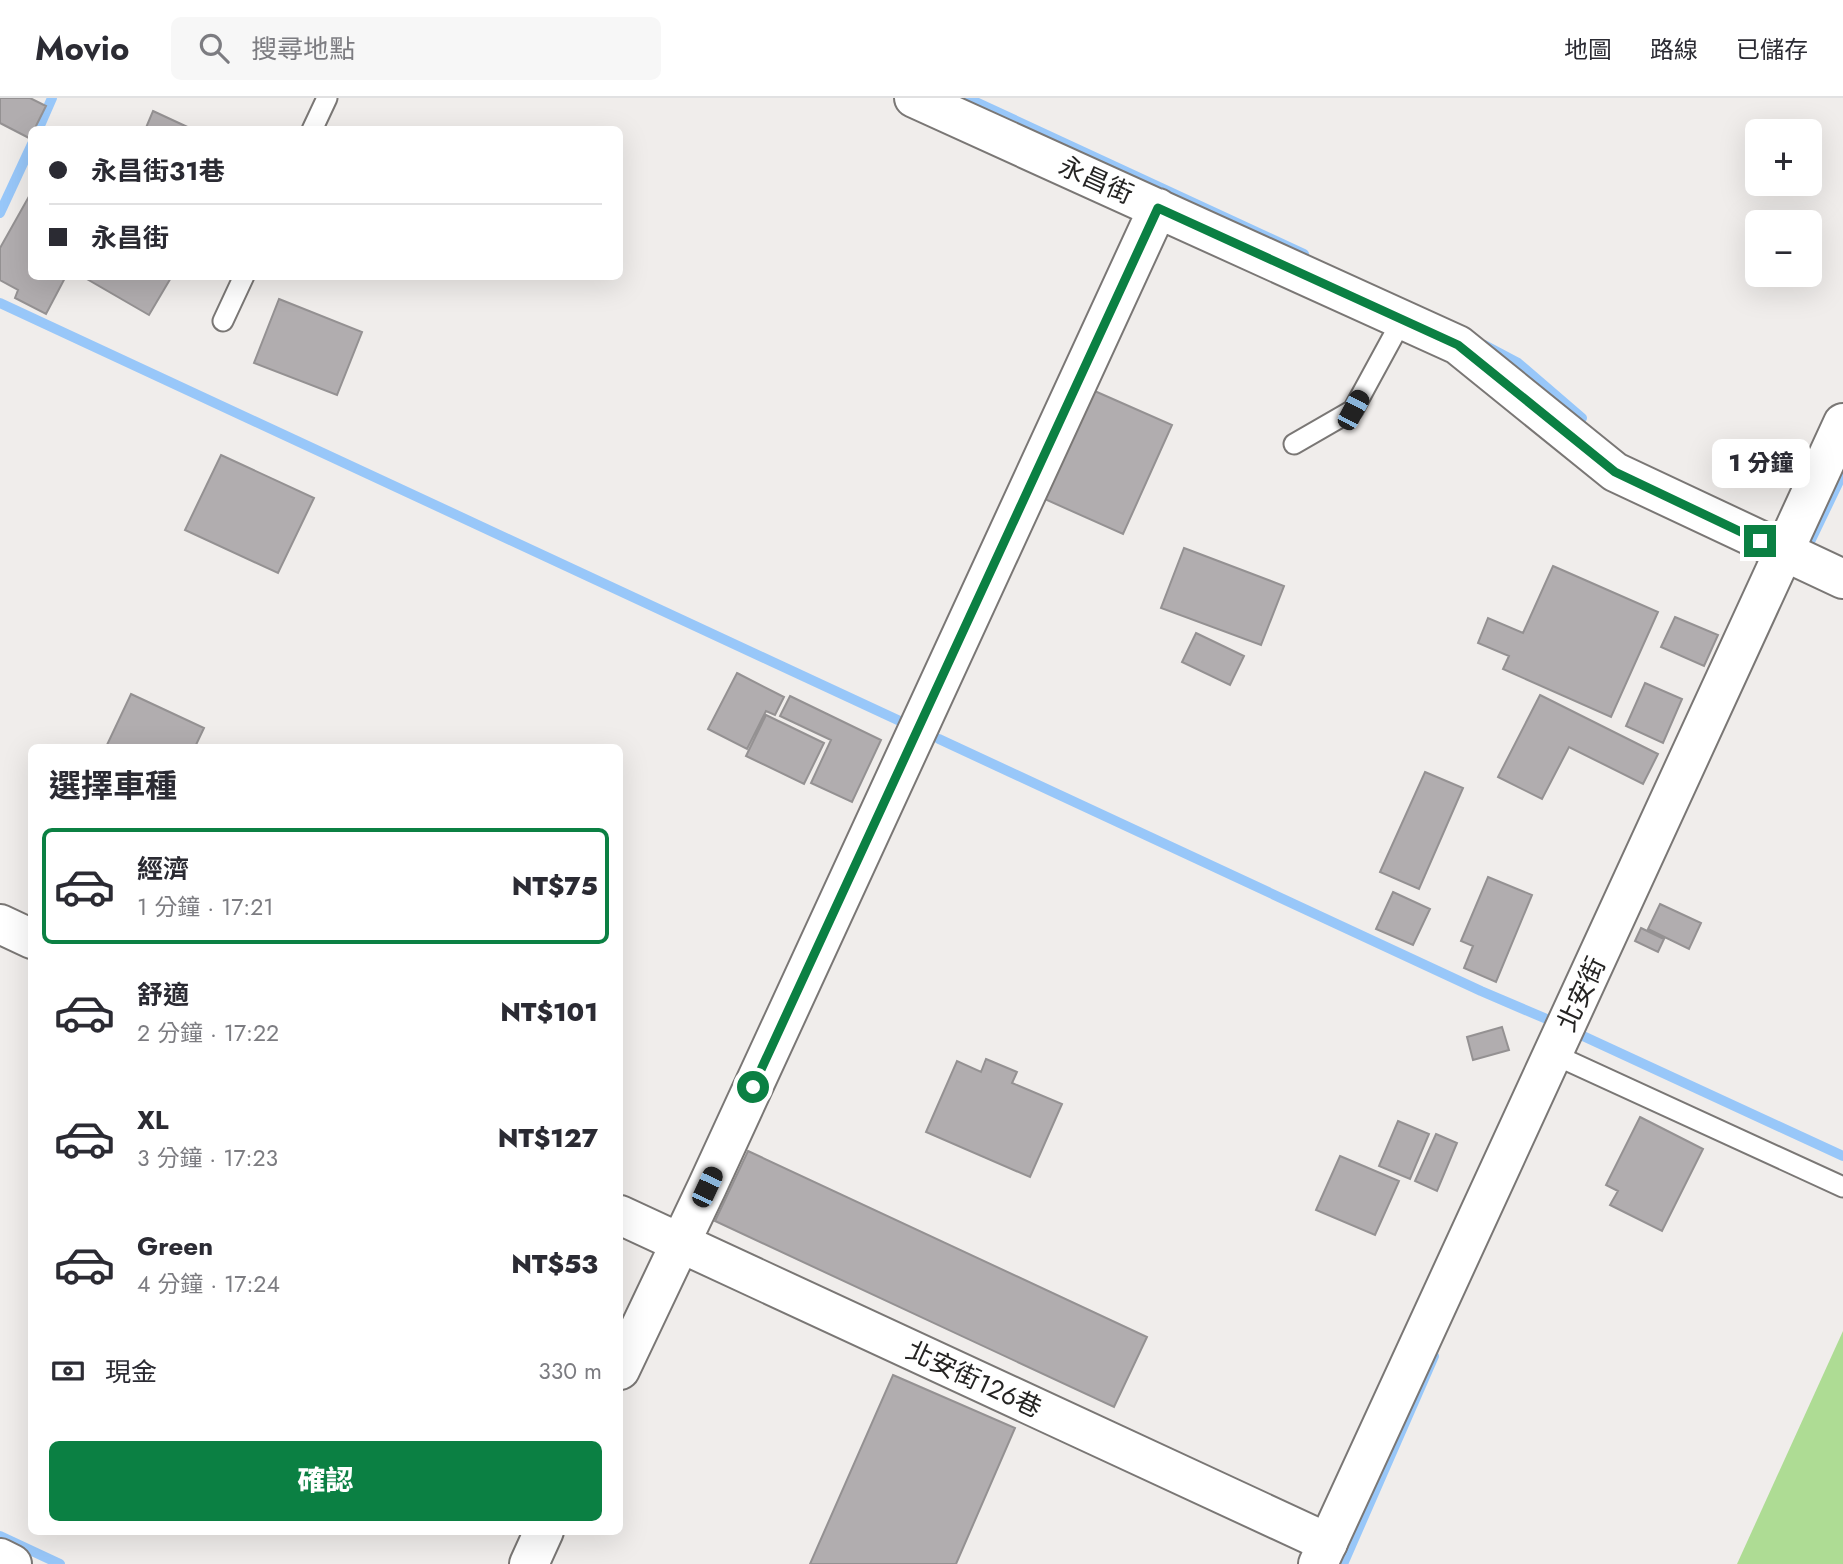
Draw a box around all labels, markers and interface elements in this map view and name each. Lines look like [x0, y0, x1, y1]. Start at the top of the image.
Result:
search box [171, 17, 661, 80]
text: Movio [35, 25, 129, 72]
icon: search [195, 29, 233, 67]
text: 搜尋地點 [251, 30, 355, 68]
text: 地圖 [1564, 32, 1612, 67]
text: 路線 [1650, 32, 1698, 67]
text: 已儲存 [1736, 32, 1808, 67]
map controls [1745, 119, 1822, 287]
button: + [1745, 119, 1822, 196]
street label: 永昌街 [1053, 147, 1139, 213]
text: 永昌街31巷 [91, 152, 224, 190]
button: − [1745, 210, 1822, 287]
text: 永昌街 [91, 219, 169, 257]
car [1334, 387, 1373, 433]
callout: 1 分鐘 [1711, 440, 1809, 488]
text: 1 分鐘 [1728, 446, 1794, 480]
route end [1744, 525, 1776, 557]
text: 選擇車種 [49, 763, 177, 809]
text: 經濟 [137, 850, 189, 888]
icon: car [53, 855, 116, 918]
text: NT$75 [512, 867, 598, 905]
text: 1 分鐘 · 17:21 [137, 890, 274, 924]
street label: 北安街 [1547, 951, 1615, 1037]
text: 舒適 [137, 976, 189, 1014]
icon: car [53, 981, 116, 1044]
text: NT$101 [500, 993, 598, 1031]
text: 2 分鐘 · 17:22 [137, 1016, 279, 1050]
route start [737, 1071, 769, 1103]
text: XL [137, 1101, 169, 1139]
icon: car [53, 1107, 116, 1170]
text: NT$127 [498, 1119, 598, 1157]
text: 3 分鐘 · 17:23 [137, 1141, 278, 1175]
car [689, 1164, 726, 1210]
text: Green [137, 1227, 213, 1265]
icon: car [53, 1233, 116, 1296]
text: NT$53 [511, 1245, 598, 1283]
text: 4 分鐘 · 17:24 [137, 1267, 280, 1301]
street label: 北安街126巷 [900, 1331, 1048, 1427]
icon: cash [49, 1352, 87, 1390]
text: 現金 [105, 1353, 157, 1391]
text: 330 m [538, 1354, 602, 1388]
button: 確認 [49, 1441, 602, 1521]

